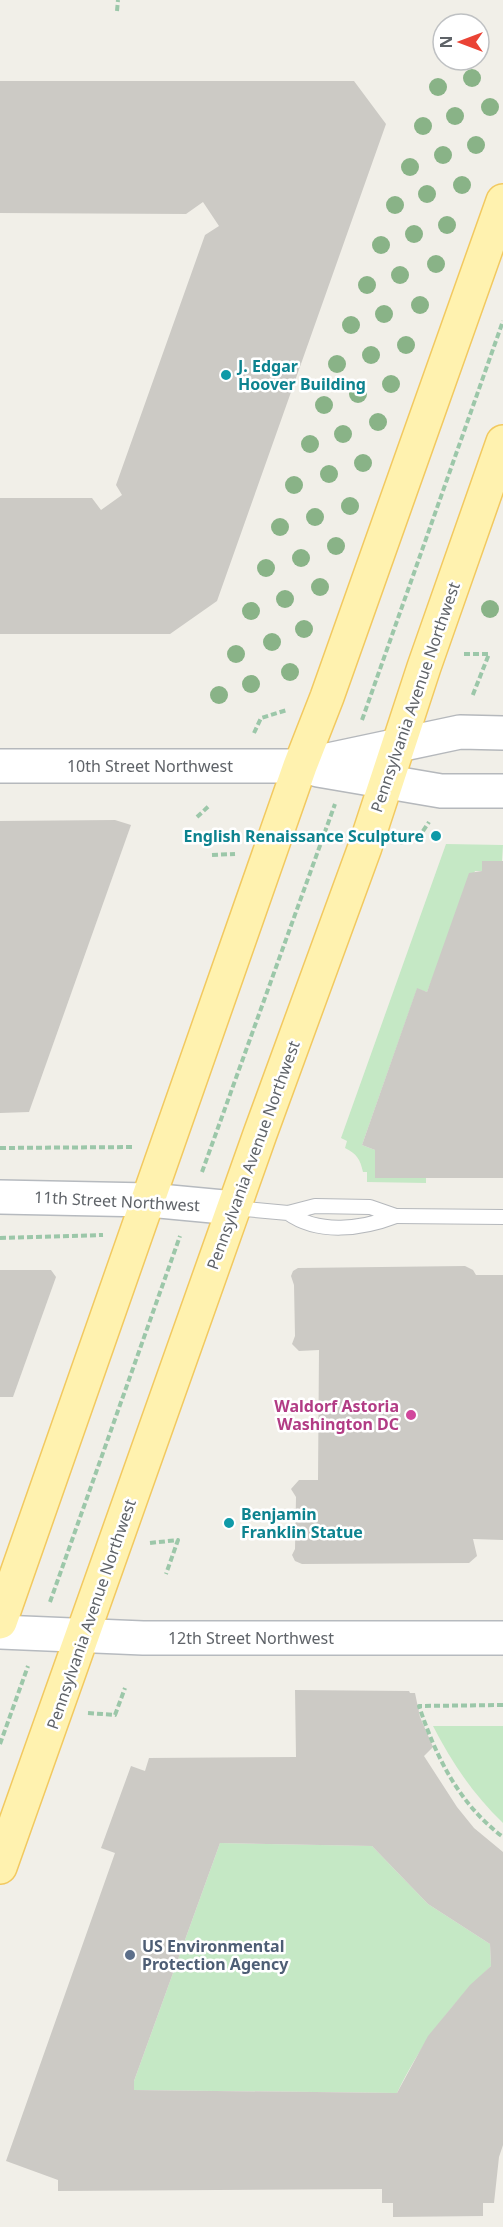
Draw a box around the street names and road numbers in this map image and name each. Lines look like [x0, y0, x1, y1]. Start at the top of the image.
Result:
street label: Pennsylvania Avenue Northwest [365, 579, 465, 815]
street label: 10th Street Northwest [67, 755, 233, 777]
street label: Pennsylvania Avenue Northwest [201, 1037, 305, 1273]
street label: 11th Street Northwest [33, 1186, 201, 1216]
street label: Pennsylvania Avenue Northwest [41, 1496, 141, 1732]
street label: 12th Street Northwest [168, 1627, 334, 1649]

